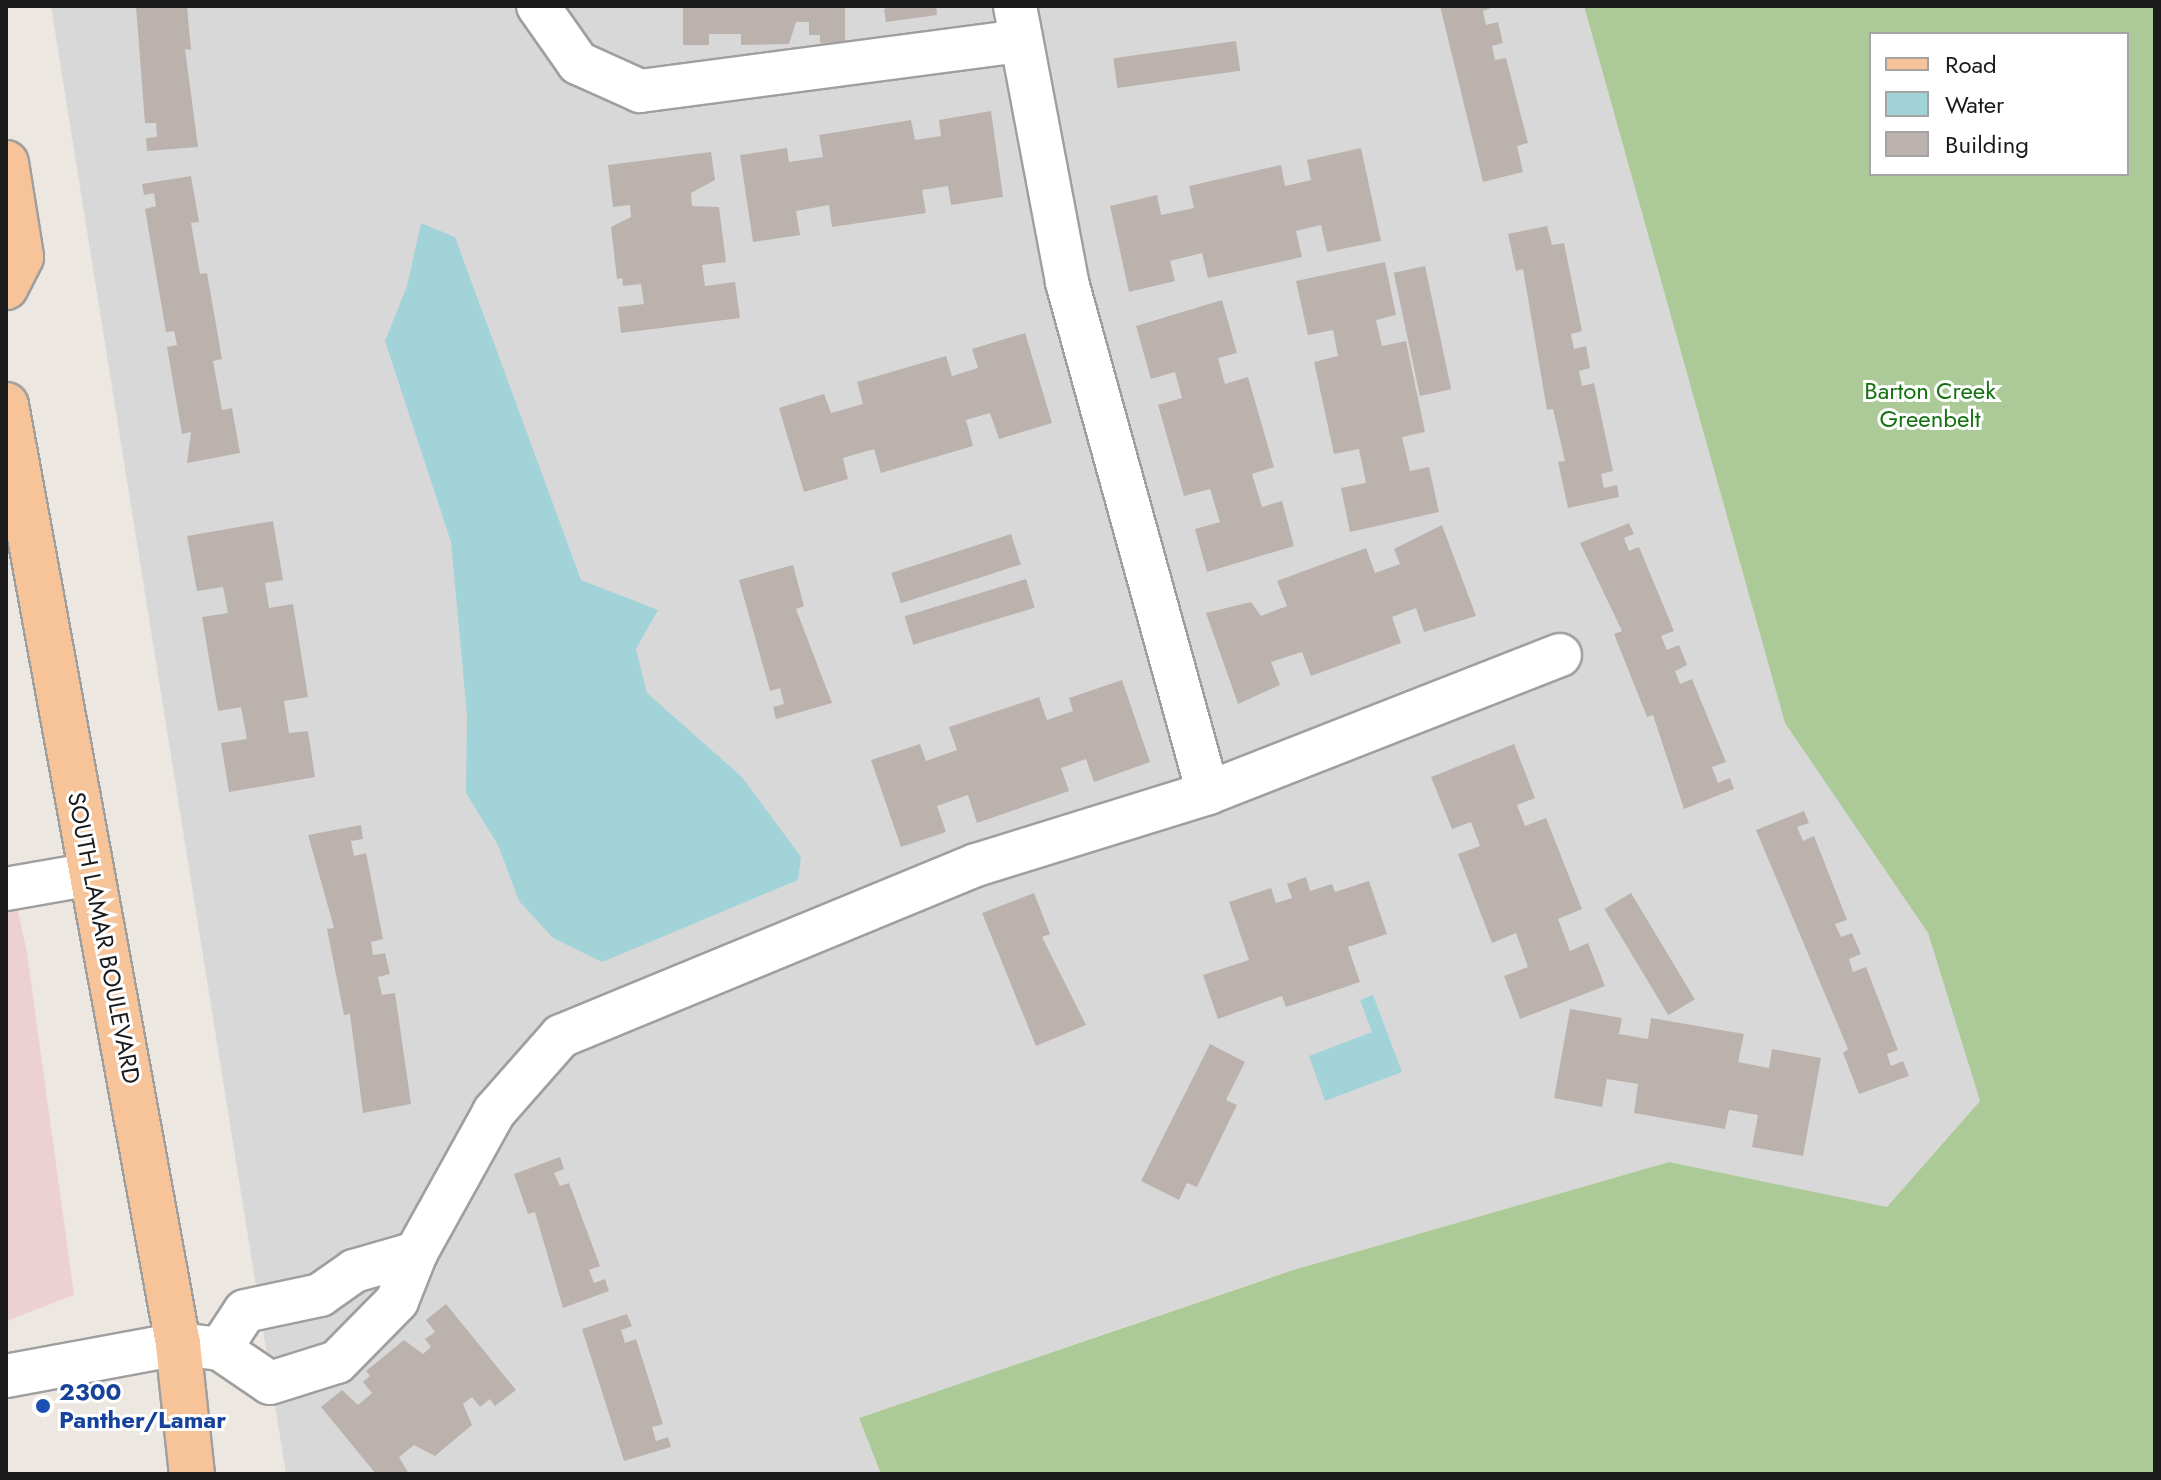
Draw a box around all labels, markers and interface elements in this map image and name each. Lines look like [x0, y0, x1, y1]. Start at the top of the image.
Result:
legend [1869, 32, 2129, 176]
text: Road [1945, 47, 1997, 82]
text: Water [1945, 87, 2004, 122]
text: Building [1945, 127, 2029, 162]
park label: Barton Creek Greenbelt [1864, 377, 1996, 433]
street label: SOUTH LAMAR BOULEVARD [62, 790, 146, 1086]
place label: 2300 Panther/Lamar [59, 1378, 226, 1434]
marker: 2300 Panther/Lamar [34, 1397, 52, 1415]

